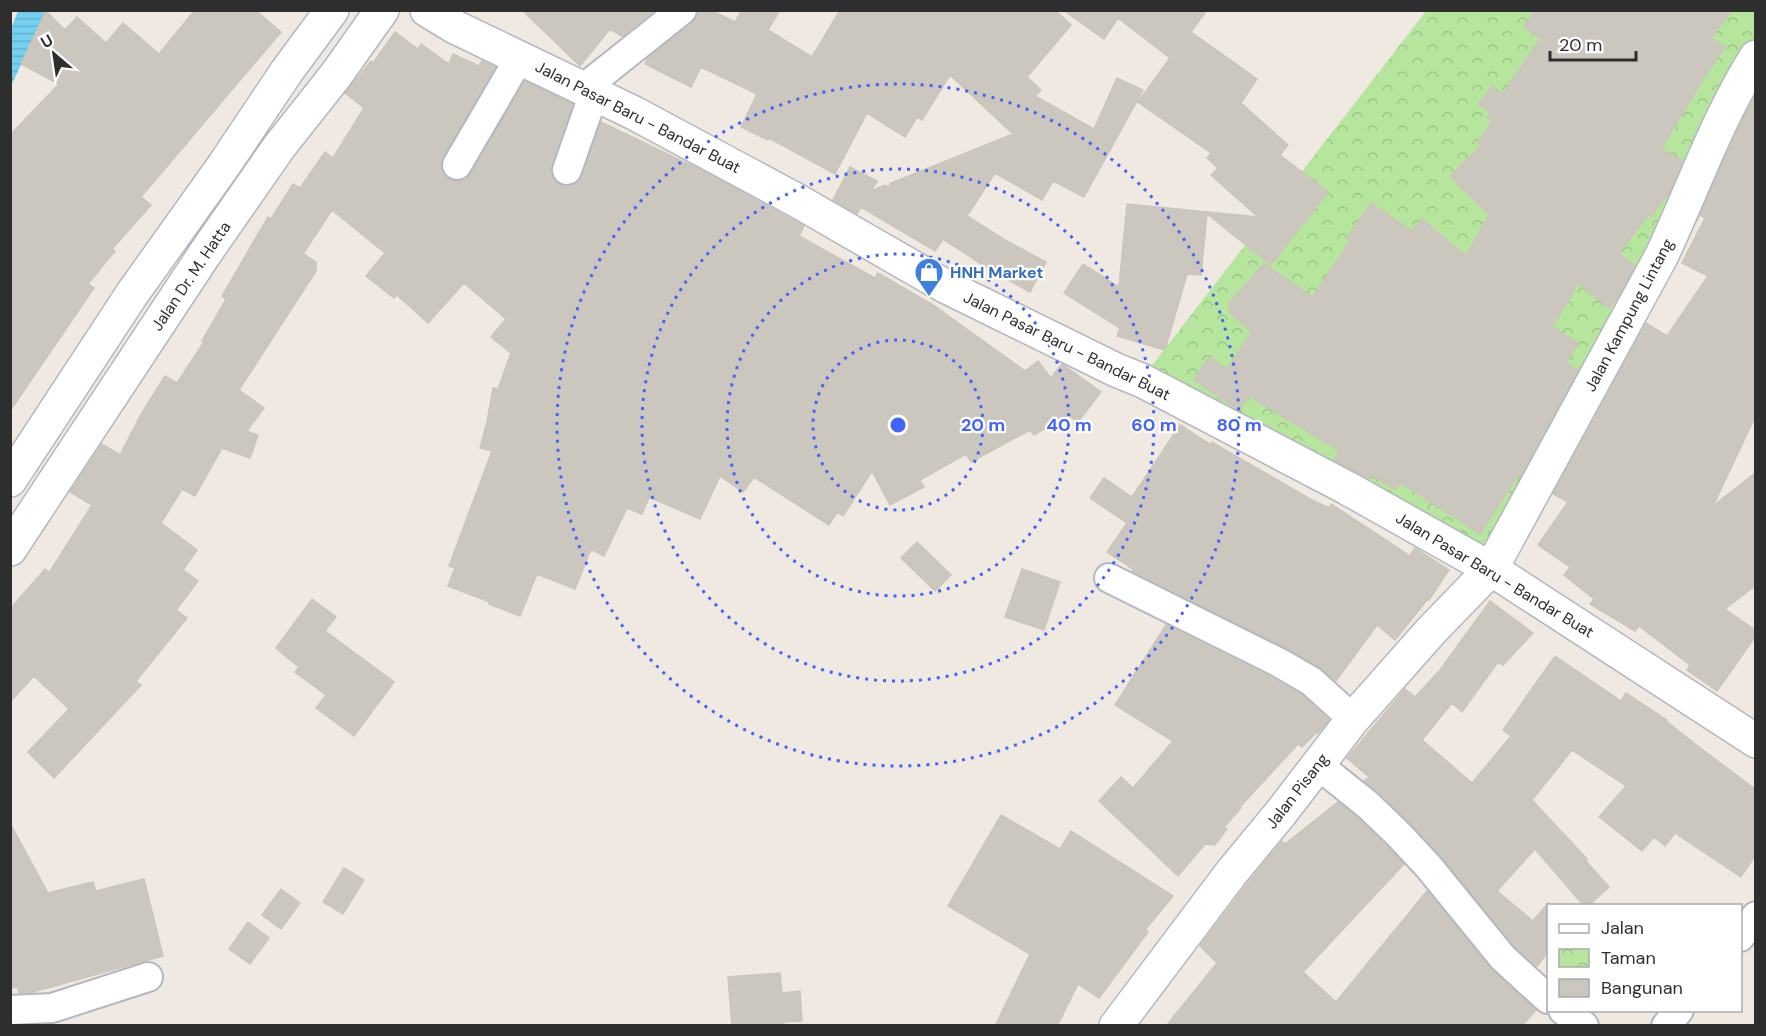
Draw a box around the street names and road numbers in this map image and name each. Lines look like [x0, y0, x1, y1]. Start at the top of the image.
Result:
street label: Jalan Pasar Baru - Bandar Buat [532, 56, 744, 178]
street label: Jalan Dr. M. Hatta [147, 217, 235, 335]
street label: Jalan Kampung Lintang [1580, 235, 1678, 395]
street label: Jalan Pasar Baru - Bandar Buat [960, 287, 1174, 405]
street label: Jalan Pasar Baru - Bandar Buat [1392, 507, 1598, 643]
street label: Jalan Pisang [1261, 749, 1333, 833]

